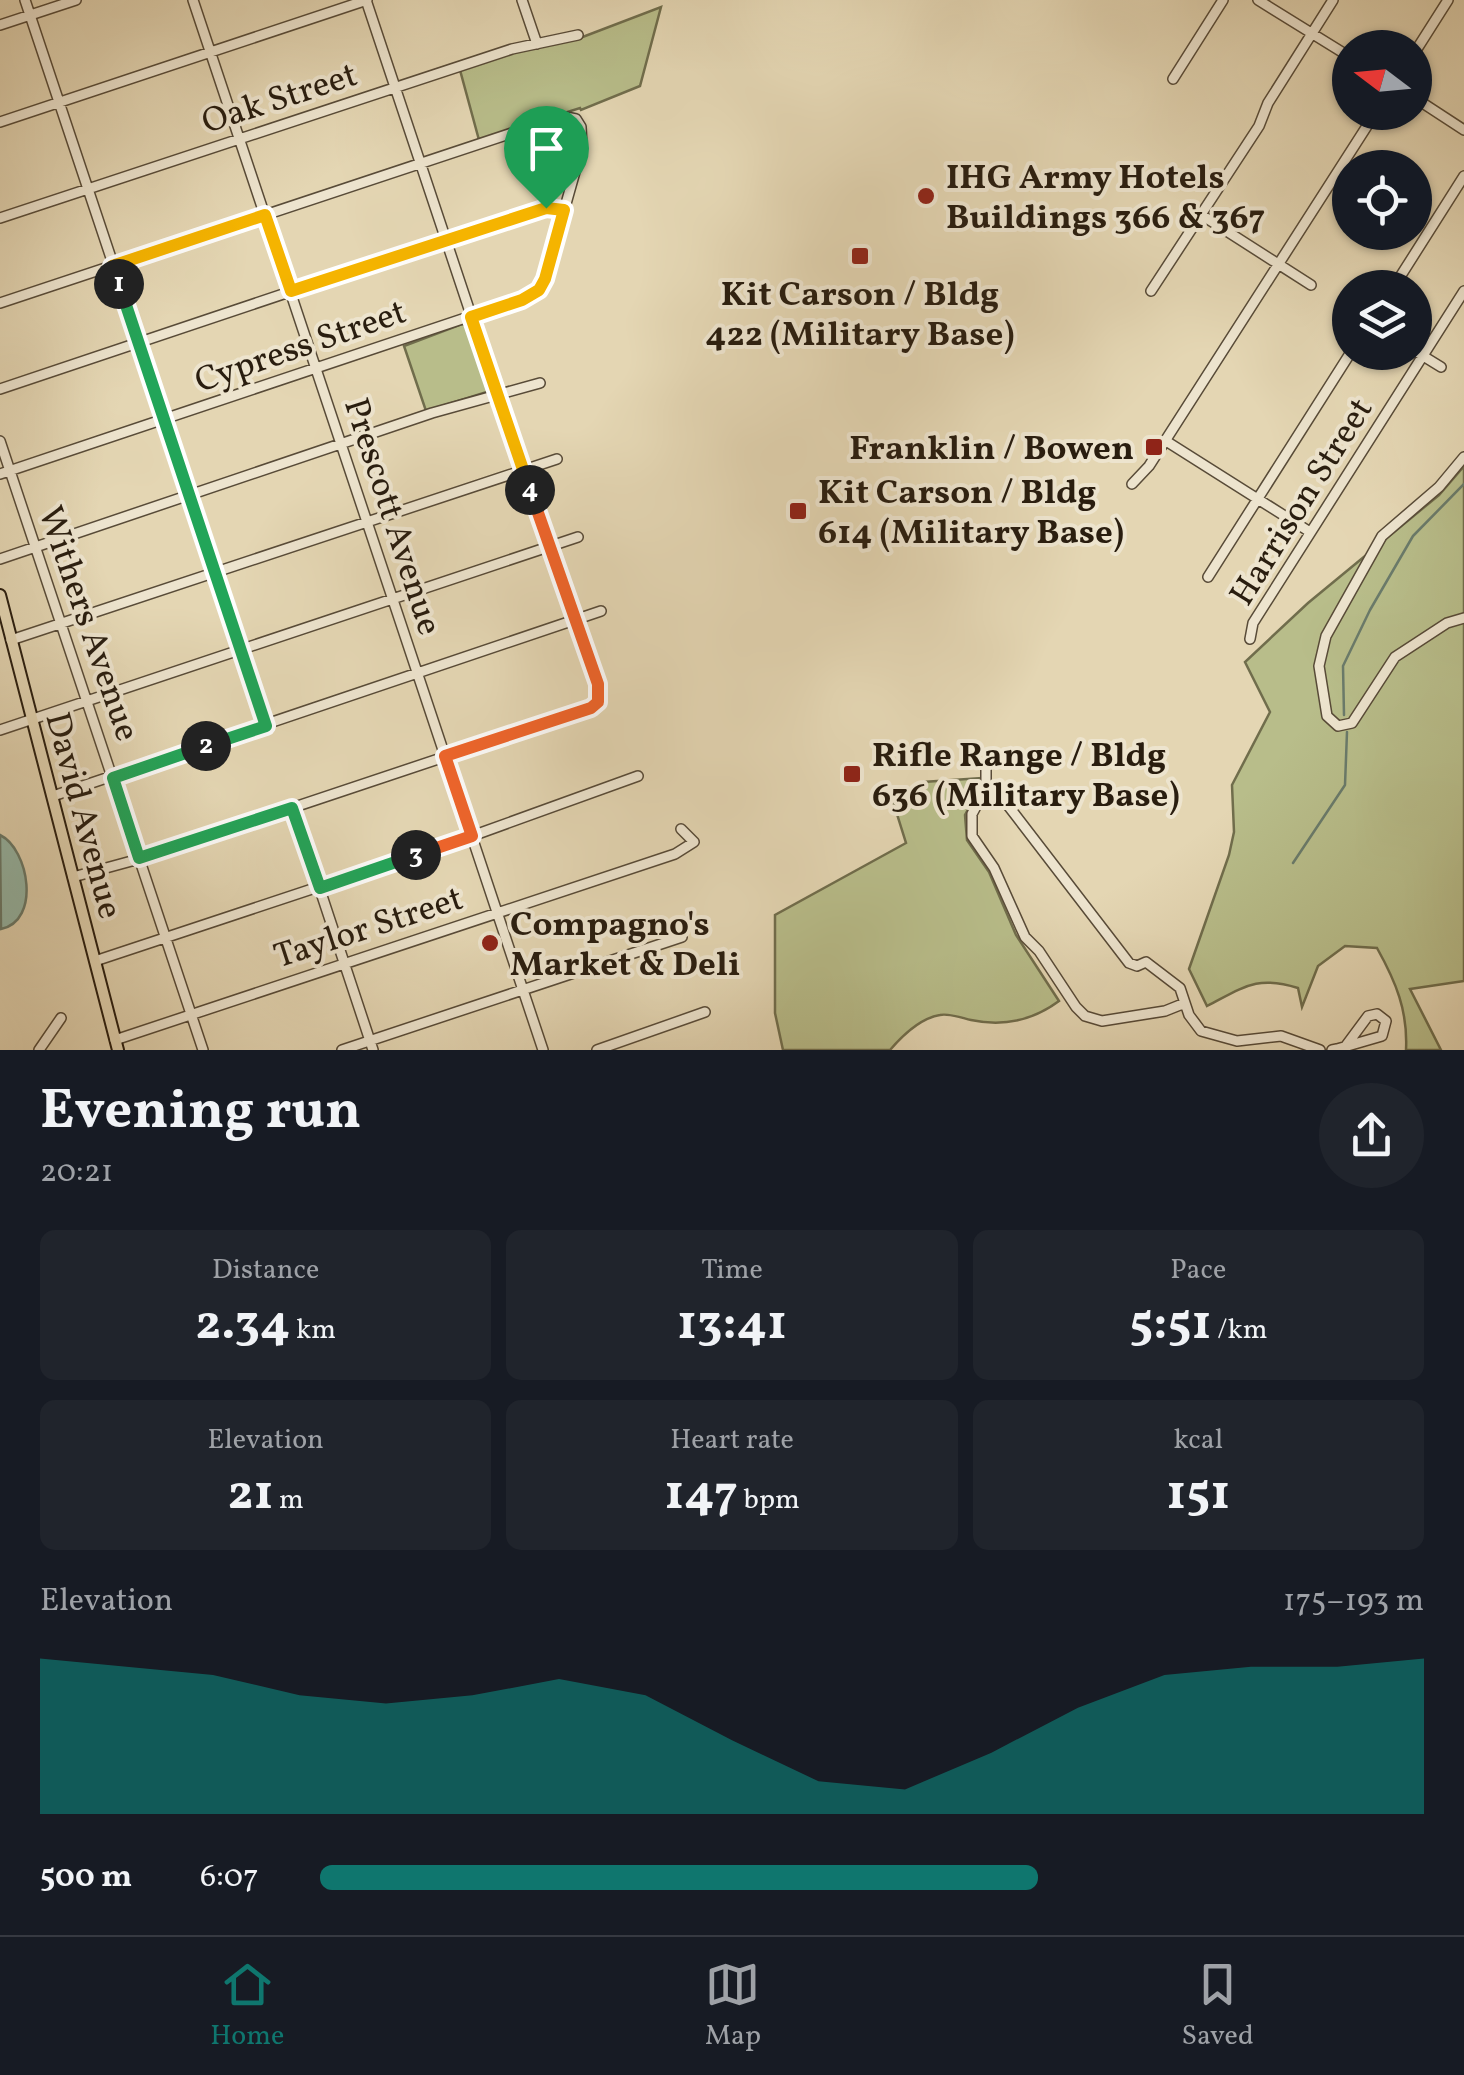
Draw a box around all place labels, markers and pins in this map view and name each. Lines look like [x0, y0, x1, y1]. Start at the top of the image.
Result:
pin [504, 106, 589, 209]
place label: IHG Army Hotels Buildings 366 & 367 [946, 155, 1265, 243]
marker: IHG Army Hotels Buildings 366 & 367 [915, 185, 937, 207]
marker: Kit Carson / Bldg 422 (Military Base) [849, 245, 871, 267]
pin: 1 [94, 259, 144, 309]
place label: Kit Carson / Bldg 422 (Military Base) [705, 272, 1015, 360]
place label: Franklin / Bowen [849, 426, 1134, 474]
marker: Franklin / Bowen [1143, 436, 1165, 458]
pin: 4 [505, 465, 555, 515]
place label: Kit Carson / Bldg 614 (Military Base) [818, 470, 1124, 558]
marker: Kit Carson / Bldg 614 (Military Base) [787, 500, 809, 522]
pin: 2 [181, 721, 231, 771]
place label: Rifle Range / Bldg 636 (Military Base) [872, 733, 1180, 821]
marker: Rifle Range / Bldg 636 (Military Base) [841, 763, 863, 785]
pin: 3 [391, 830, 441, 880]
place label: Compagno's Market & Deli [510, 902, 740, 990]
marker: Compagno's Market & Deli [479, 932, 501, 954]

